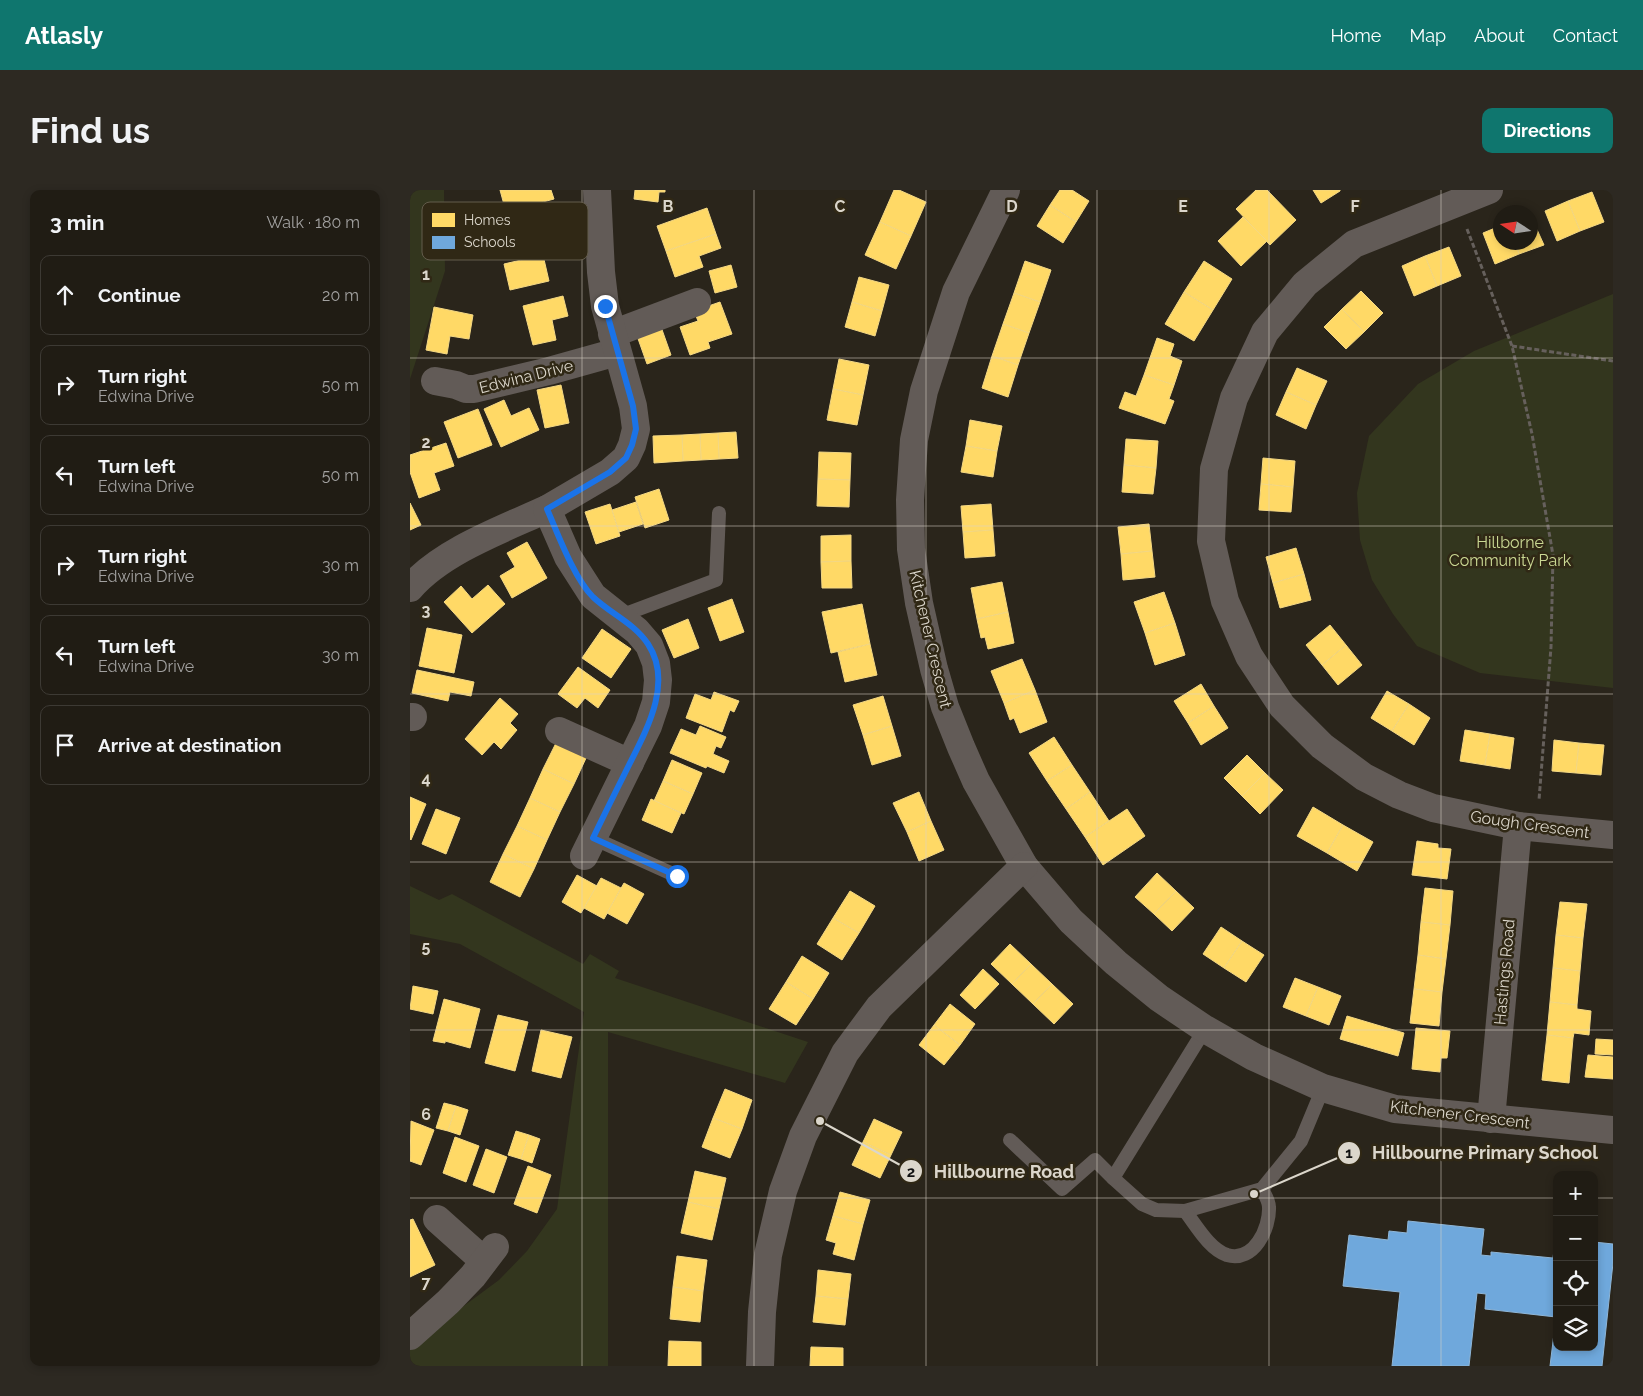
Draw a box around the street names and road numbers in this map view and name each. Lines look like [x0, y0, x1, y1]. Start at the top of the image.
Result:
street label: Edwina Drive [477, 356, 575, 397]
street label: Kitchener Crescent [905, 568, 956, 710]
street label: Gough Crescent [1469, 807, 1591, 842]
street label: Hastings Road [1490, 918, 1519, 1026]
street label: Kitchener Crescent [1389, 1096, 1532, 1133]

